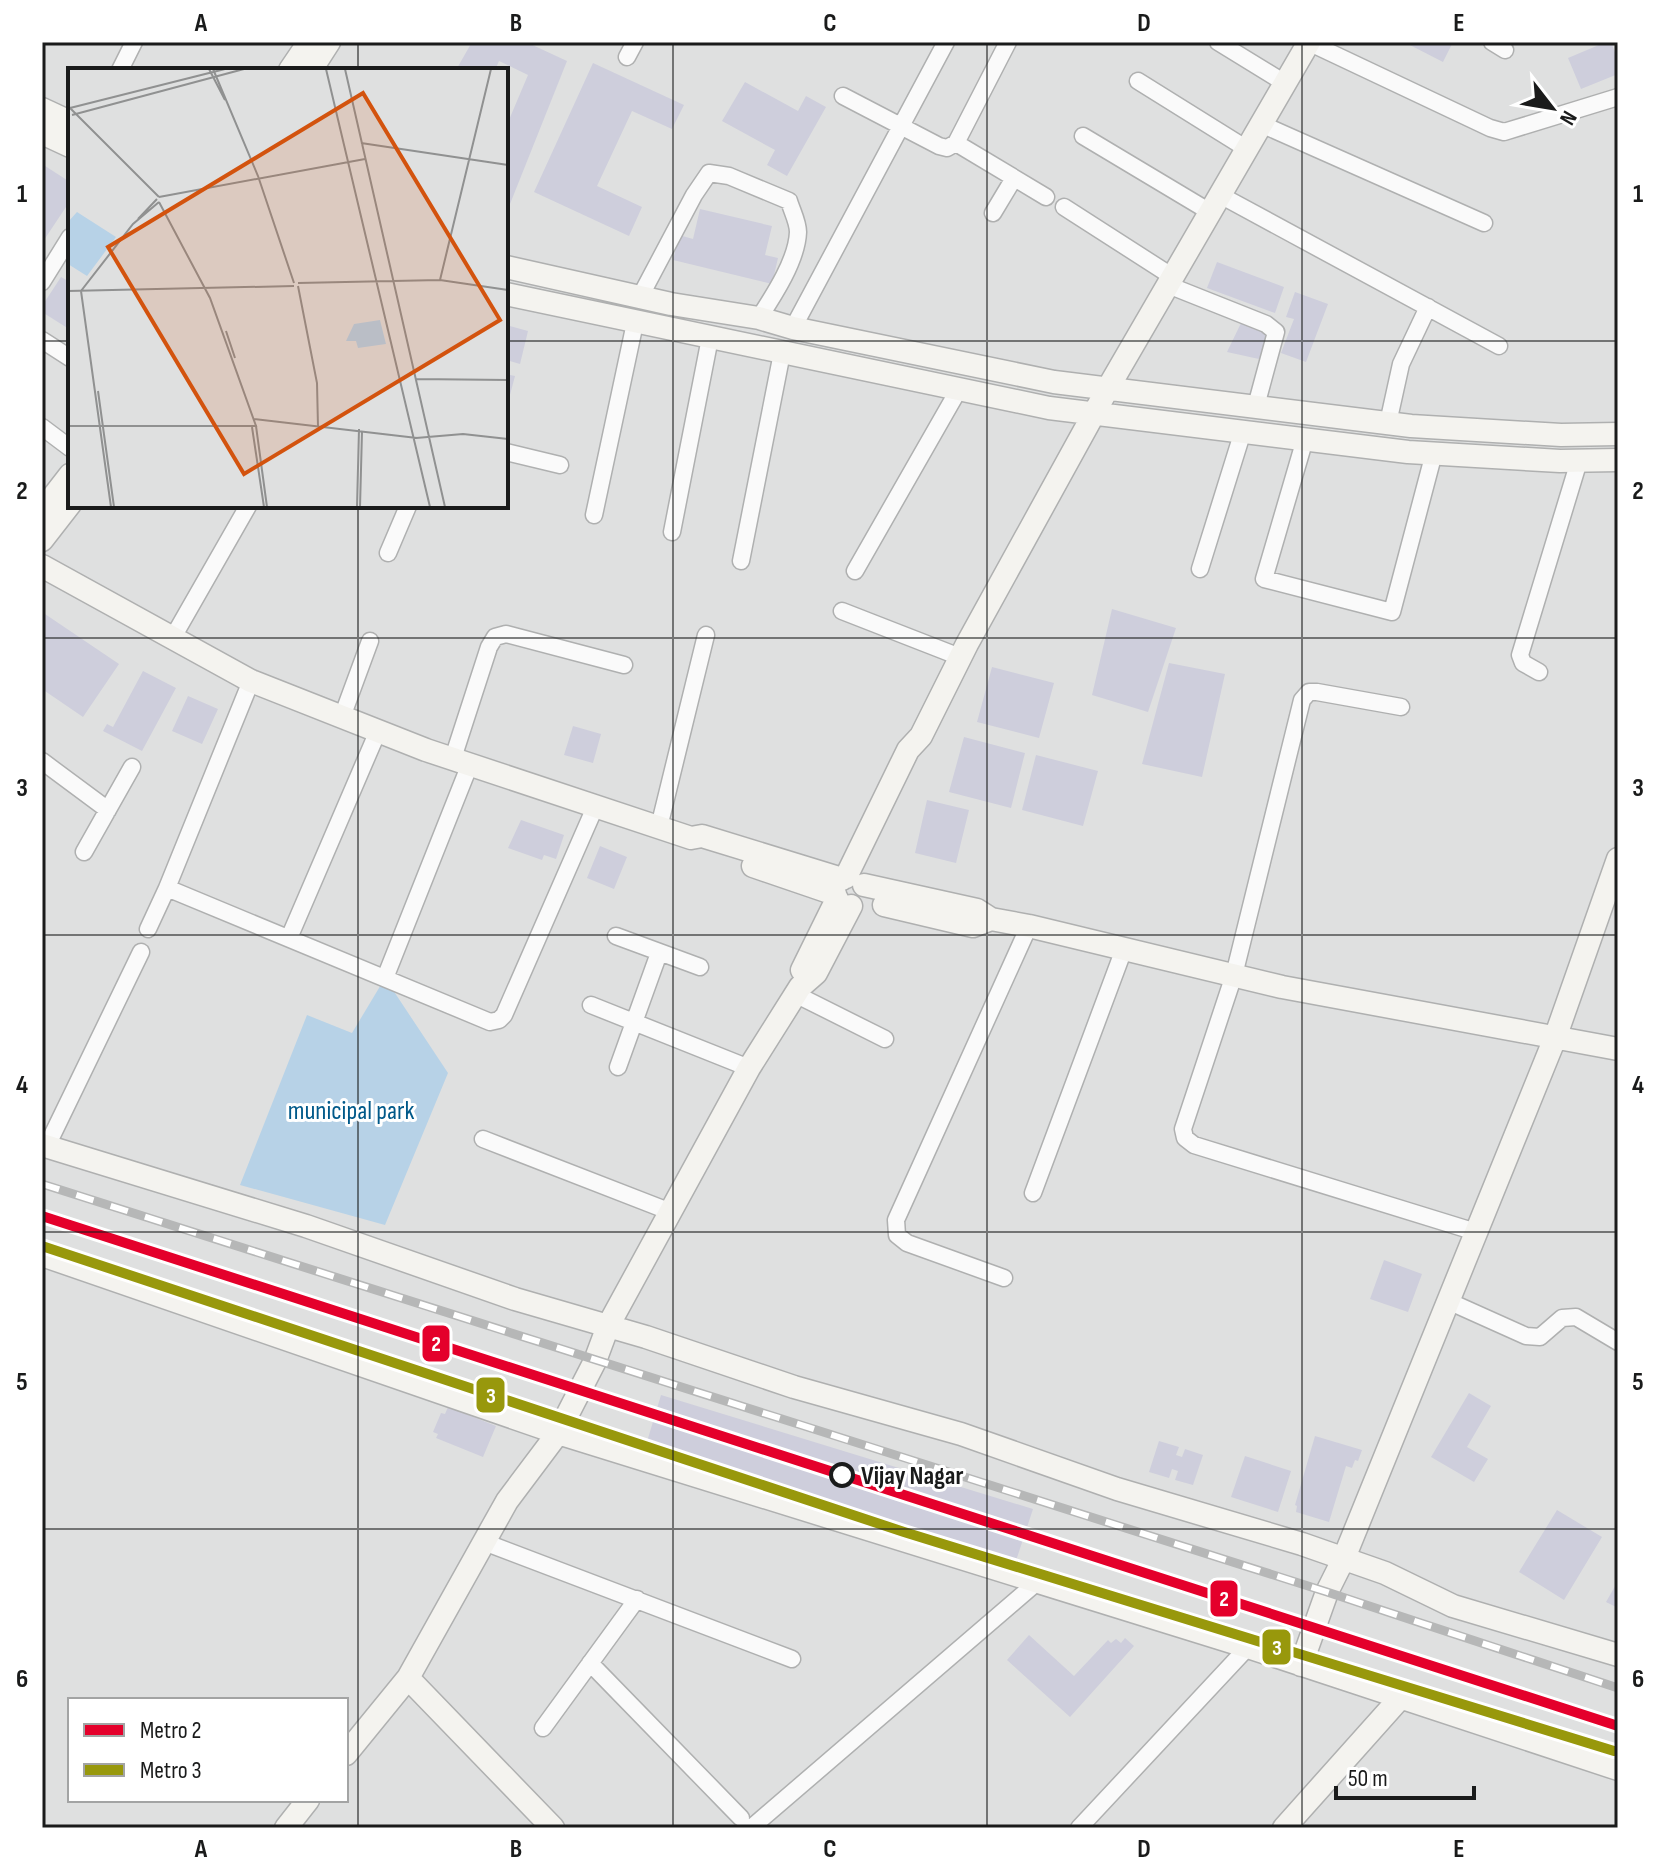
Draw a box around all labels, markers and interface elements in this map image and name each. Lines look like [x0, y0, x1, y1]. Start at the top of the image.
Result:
text: A [194, 8, 208, 39]
text: B [510, 8, 522, 39]
text: C [823, 8, 837, 39]
text: D [1137, 8, 1151, 39]
text: E [1453, 8, 1465, 39]
inset map [68, 68, 508, 508]
north arrow [1512, 68, 1592, 148]
text: N [1553, 106, 1582, 130]
text: 1 [17, 179, 27, 210]
text: 1 [1633, 179, 1643, 210]
text: 2 [16, 476, 28, 507]
text: 2 [1632, 476, 1644, 507]
text: 3 [16, 773, 28, 804]
text: 3 [1632, 773, 1644, 804]
text: 4 [16, 1070, 28, 1101]
text: 4 [1632, 1070, 1644, 1101]
park label: municipal park [288, 1096, 414, 1127]
line badge: 2 [421, 1324, 451, 1363]
text: 2 [431, 1331, 441, 1358]
text: 5 [16, 1367, 28, 1398]
text: 5 [1632, 1367, 1644, 1398]
line badge: 3 [475, 1376, 506, 1414]
text: 3 [486, 1383, 496, 1410]
place label: Vijay Nagar [861, 1461, 963, 1492]
marker: Vijay Nagar [830, 1463, 854, 1487]
line badge: 2 [1209, 1579, 1239, 1618]
text: 2 [1219, 1586, 1229, 1613]
line badge: 3 [1261, 1628, 1292, 1666]
text: 3 [1272, 1635, 1282, 1662]
text: 6 [16, 1664, 28, 1695]
text: 6 [1632, 1664, 1644, 1695]
legend [68, 1698, 348, 1802]
text: Metro 2 [140, 1716, 201, 1745]
scale bar [1336, 1750, 1474, 1800]
text: Metro 3 [140, 1756, 202, 1785]
text: 50 m [1348, 1764, 1388, 1793]
text: A [194, 1834, 208, 1865]
text: B [510, 1834, 522, 1865]
text: C [823, 1834, 837, 1865]
text: D [1137, 1834, 1151, 1865]
text: E [1453, 1834, 1465, 1865]

